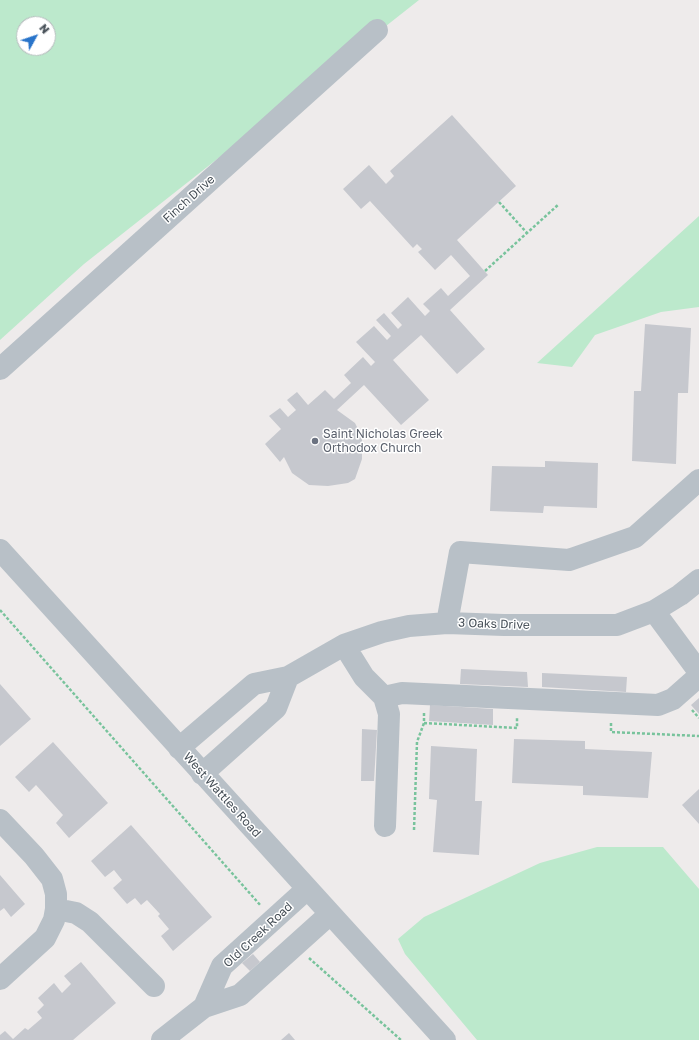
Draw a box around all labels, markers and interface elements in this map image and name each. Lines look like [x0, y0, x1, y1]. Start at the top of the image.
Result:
north arrow [16, 16, 56, 56]
text: N [37, 21, 52, 36]
street label: Finch Drive [160, 172, 218, 226]
place label: Saint Nicholas Greek Orthodox Church [323, 427, 443, 455]
marker: Saint Nicholas Greek Orthodox Church [310, 436, 320, 446]
street label: 3 Oaks Drive [458, 616, 530, 632]
street label: West Wattles Road [180, 750, 264, 840]
street label: Old Creek Road [221, 899, 295, 971]

